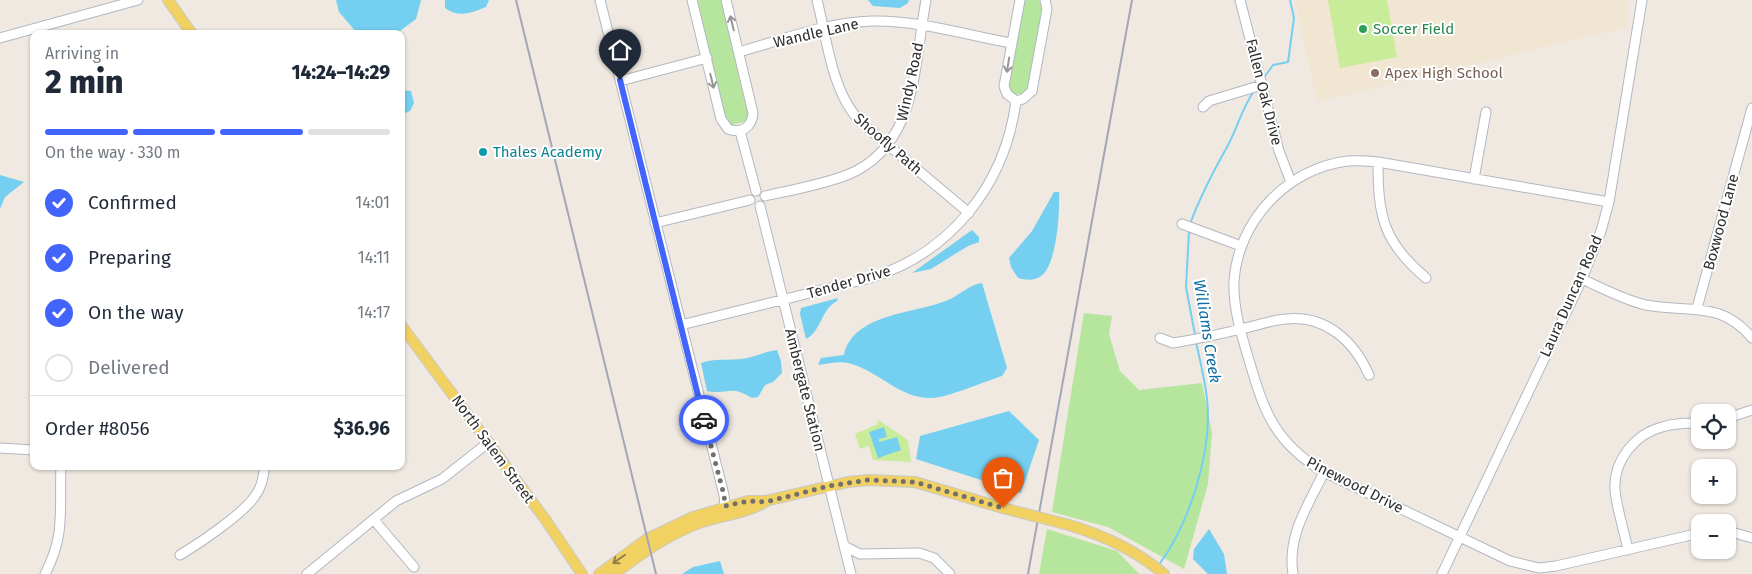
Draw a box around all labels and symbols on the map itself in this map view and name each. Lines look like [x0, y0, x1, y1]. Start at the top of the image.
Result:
street label: Wandle Lane [772, 14, 860, 52]
one-way arrow [726, 16, 736, 32]
place label: Soccer Field [1373, 20, 1454, 38]
marker: Soccer Field [1357, 23, 1369, 35]
pin [599, 29, 641, 80]
street label: Fallen Oak Drive [1242, 37, 1286, 147]
street label: Windy Road [893, 41, 927, 123]
one-way arrow [1002, 56, 1012, 72]
place label: Apex High School [1385, 64, 1503, 82]
marker: Apex High School [1369, 67, 1381, 79]
one-way arrow [708, 73, 717, 89]
street label: Shoofly Path [850, 109, 926, 179]
place label: Thales Academy [493, 143, 603, 161]
marker: Thales Academy [477, 146, 489, 158]
street label: Boxwood Lane [1700, 172, 1742, 272]
street label: Laura Duncan Road [1536, 232, 1606, 360]
street label: Tender Drive [805, 261, 893, 303]
water label: Williams Creek [1190, 278, 1225, 385]
street label: Ambergate Station [781, 327, 829, 453]
street label: North Salem Street [448, 391, 539, 507]
courier [679, 395, 729, 445]
street label: Pinewood Drive [1304, 453, 1406, 517]
pin [982, 457, 1024, 508]
one-way arrow [612, 554, 626, 564]

